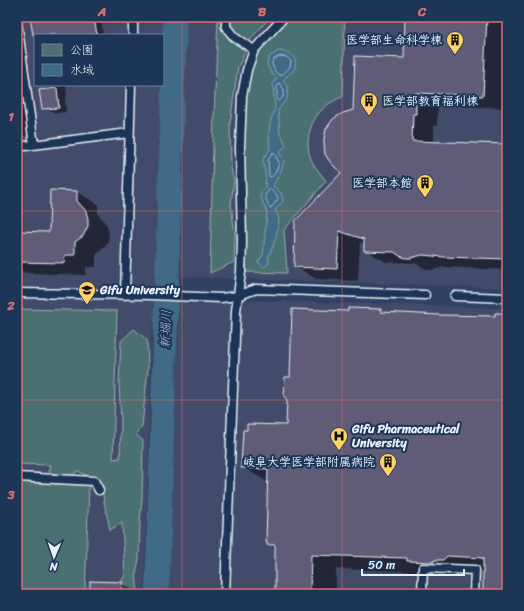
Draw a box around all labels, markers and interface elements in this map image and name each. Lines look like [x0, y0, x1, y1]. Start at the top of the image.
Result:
text: A [97, 0, 106, 23]
text: B [258, 0, 267, 23]
text: C [417, 0, 427, 23]
place label: 医学部生命科学棟 [346, 29, 442, 51]
building icon: 医学部生命科学棟 [445, 30, 465, 55]
legend [34, 34, 164, 86]
text: 公園 [70, 39, 94, 61]
text: 水域 [70, 59, 94, 81]
place label: 医学部教育福利棟 [382, 90, 478, 112]
building icon: 医学部教育福利棟 [359, 91, 379, 116]
text: 1 [8, 105, 14, 128]
place label: 医学部本館 [352, 172, 412, 194]
building icon: 医学部本館 [415, 173, 435, 198]
place label: Gifu University [99, 279, 181, 301]
school or university icon: Gifu University [77, 280, 97, 305]
text: 2 [6, 294, 15, 317]
water label: 新堀川 [153, 309, 178, 349]
place label: Gifu Pharmaceutical University [351, 418, 460, 454]
hospital icon: Gifu Pharmaceutical University [329, 426, 349, 451]
place label: 岐阜大学医学部附属病院 [243, 451, 375, 473]
building icon: 岐阜大学医学部附属病院 [378, 452, 398, 477]
text: 3 [6, 483, 15, 506]
north arrow [34, 537, 74, 577]
scale bar [362, 551, 464, 577]
text: 50 m [368, 554, 395, 576]
text: N [49, 557, 59, 576]

